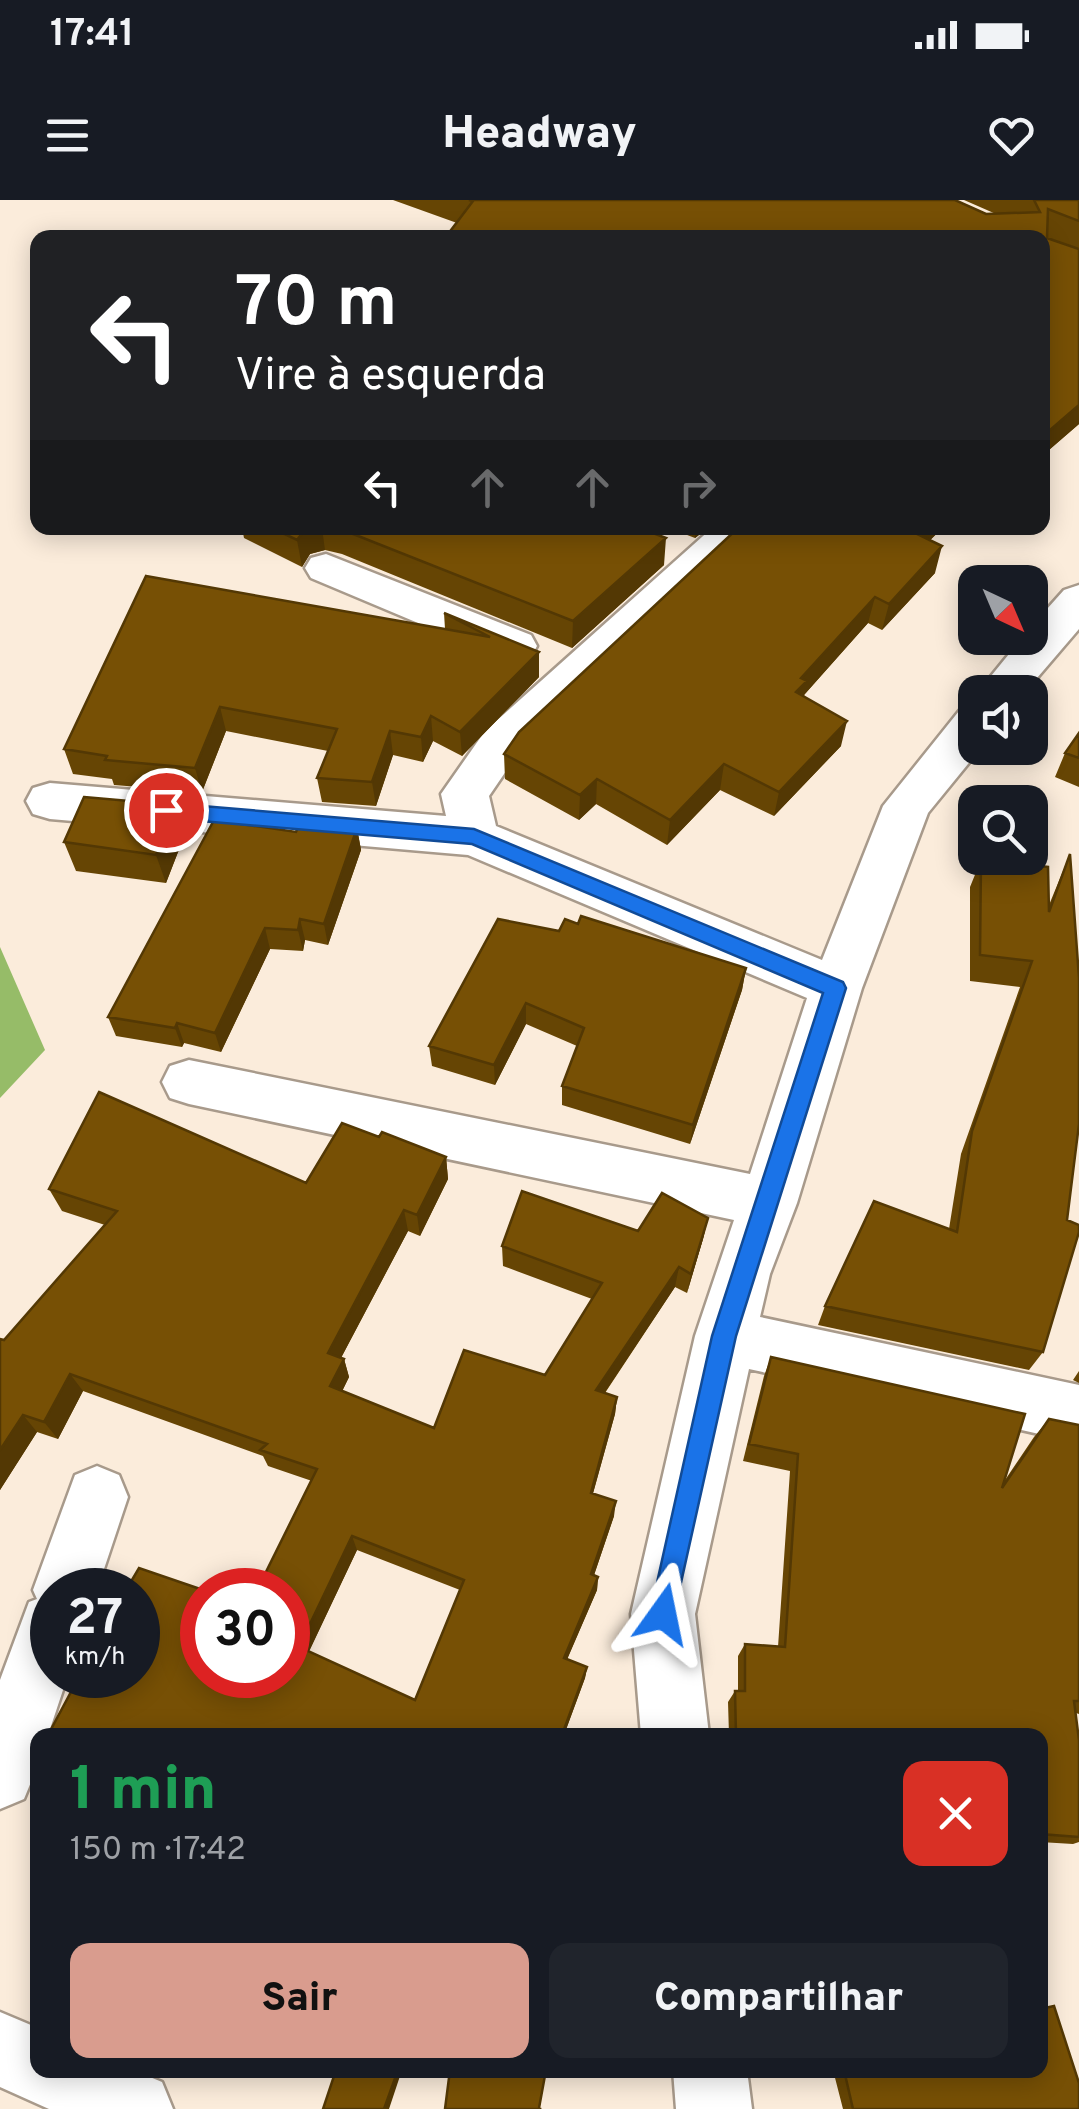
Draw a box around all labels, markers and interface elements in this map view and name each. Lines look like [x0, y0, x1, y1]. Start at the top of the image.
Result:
text: 17:41 [50, 11, 134, 60]
text: Headway [442, 107, 637, 164]
icon: menu [40, 108, 95, 163]
icon: heart [984, 108, 1039, 163]
text: 70 m [235, 262, 398, 351]
icon: left [70, 270, 200, 400]
text: Vire à esquerda [235, 349, 546, 406]
icon: left [355, 460, 410, 515]
icon: ahead [460, 460, 515, 515]
icon: ahead [565, 460, 620, 515]
icon: right [670, 460, 725, 515]
north arrow [958, 565, 1048, 655]
map controls [958, 565, 1048, 875]
button: sound [958, 675, 1048, 765]
pin [124, 768, 209, 853]
icon: arrive [139, 783, 194, 838]
button: search [958, 785, 1048, 875]
position arrow [611, 1562, 715, 1666]
speed limit sign: 30 [180, 1568, 310, 1698]
text: 27 [67, 1589, 123, 1652]
text: km/h [65, 1642, 125, 1674]
text: 1 min [70, 1755, 217, 1831]
button: close [903, 1761, 1008, 1866]
text: 150 m · 17:42 [70, 1831, 246, 1871]
button: Sair [70, 1943, 529, 2058]
button: Compartilhar [549, 1943, 1008, 2058]

